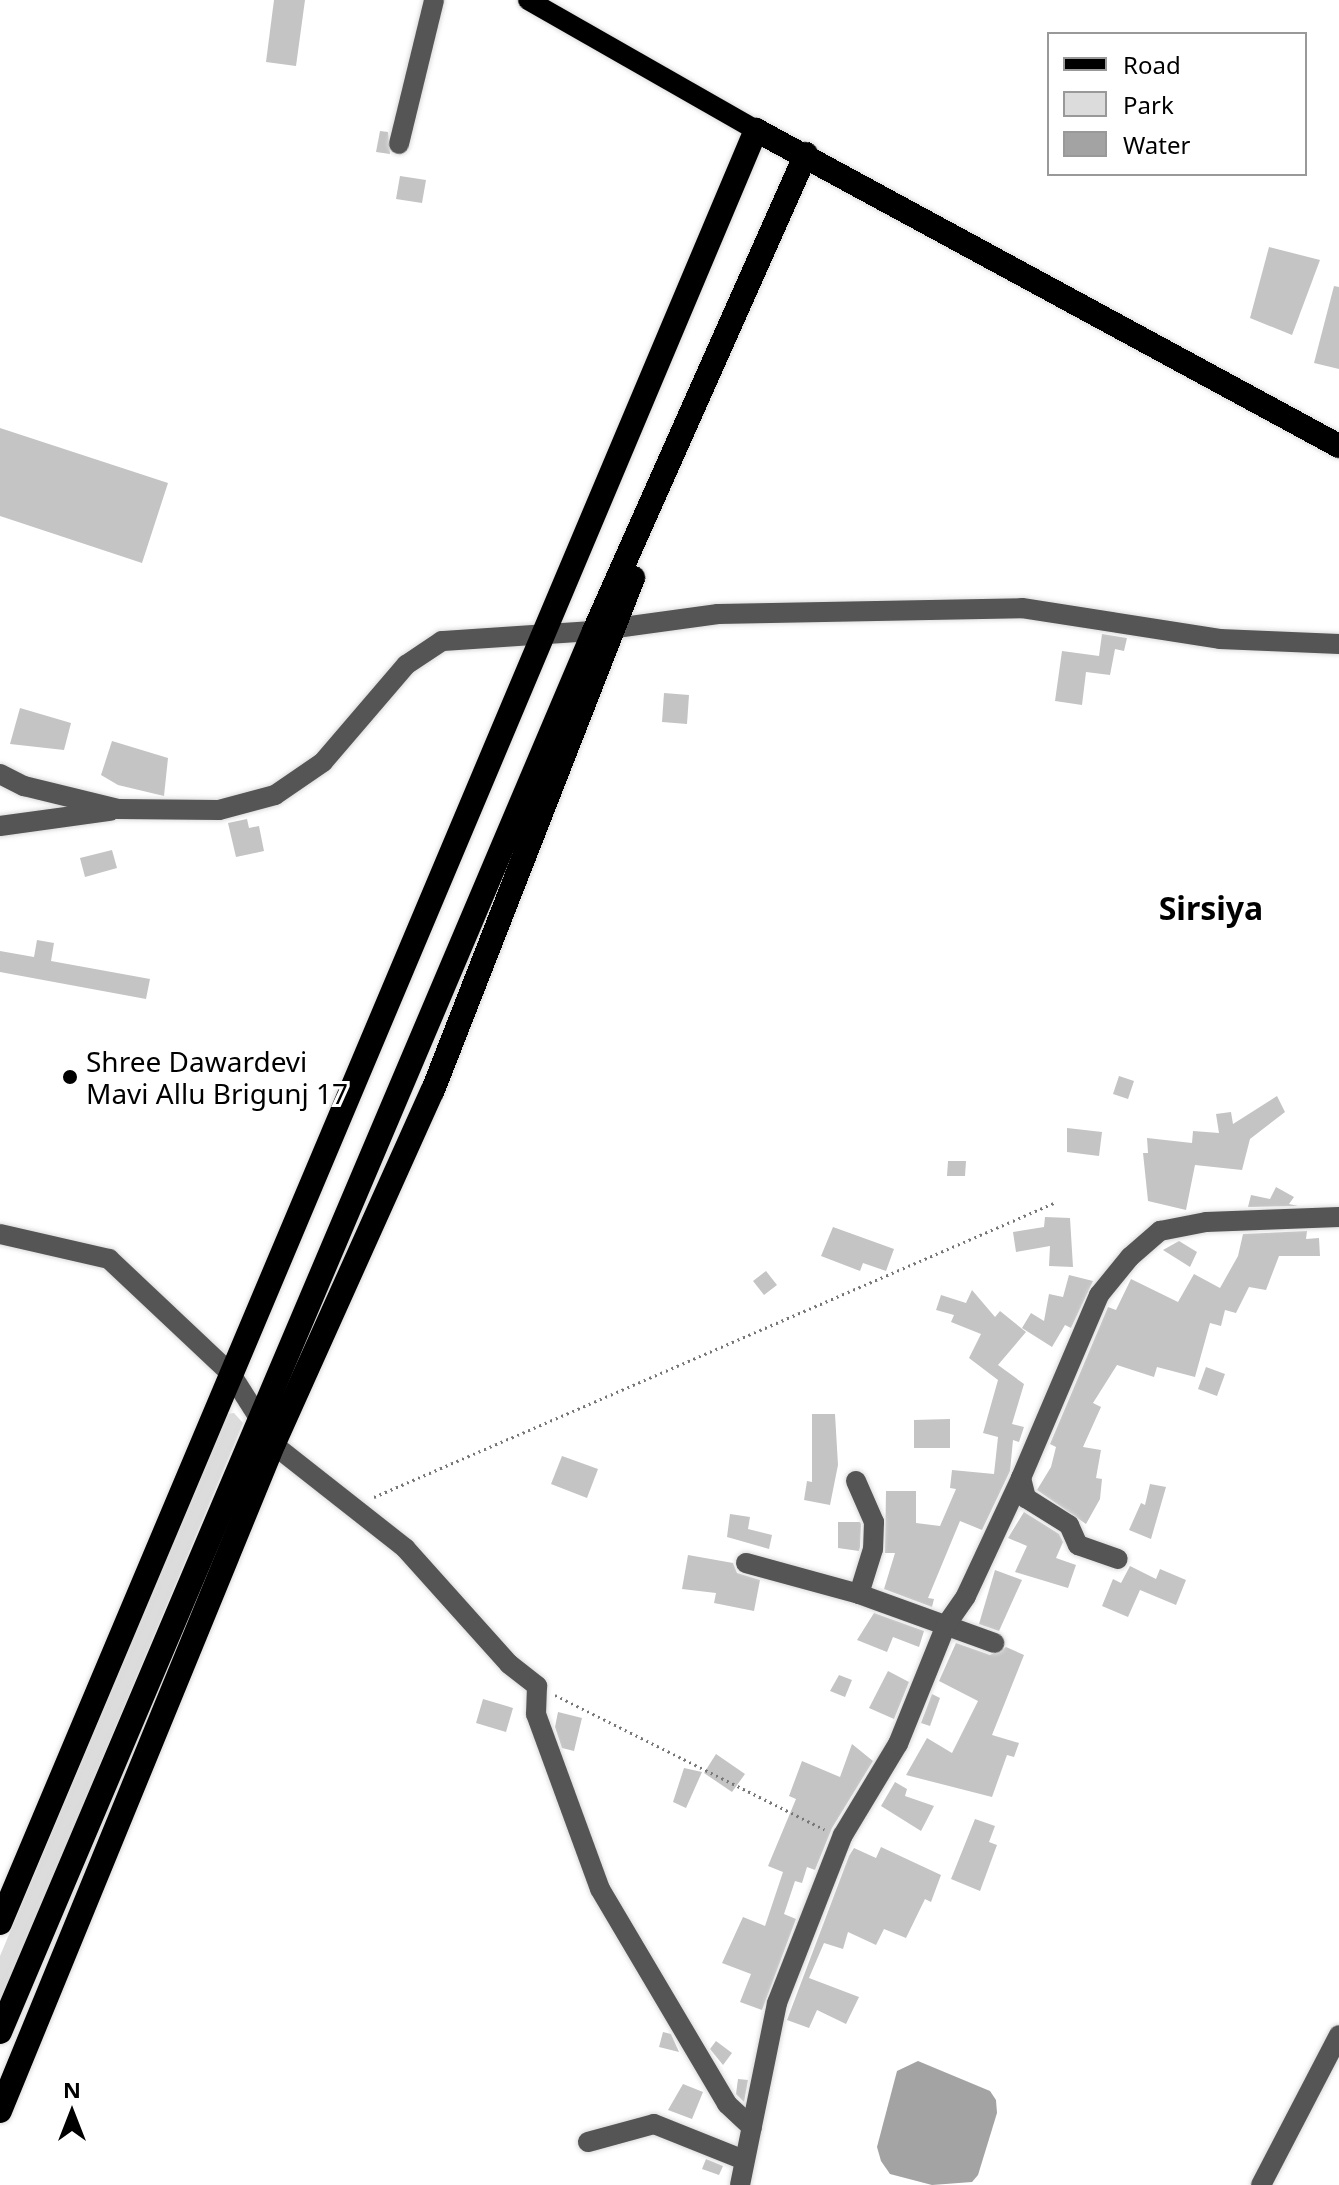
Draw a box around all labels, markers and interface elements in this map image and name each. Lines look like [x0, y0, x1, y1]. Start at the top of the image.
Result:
legend [1047, 32, 1307, 176]
text: Road [1123, 48, 1181, 81]
text: Park [1123, 88, 1174, 121]
text: Water [1123, 128, 1190, 161]
district label: Sirsiya [1159, 889, 1263, 927]
place label: Shree Dawardevi Mavi Allu Brigunj 17 [86, 1044, 348, 1110]
marker: Shree Dawardevi Mavi Allu Brigunj 17 [61, 1068, 79, 1086]
north arrow [32, 2073, 112, 2153]
text: N [63, 2074, 81, 2104]

